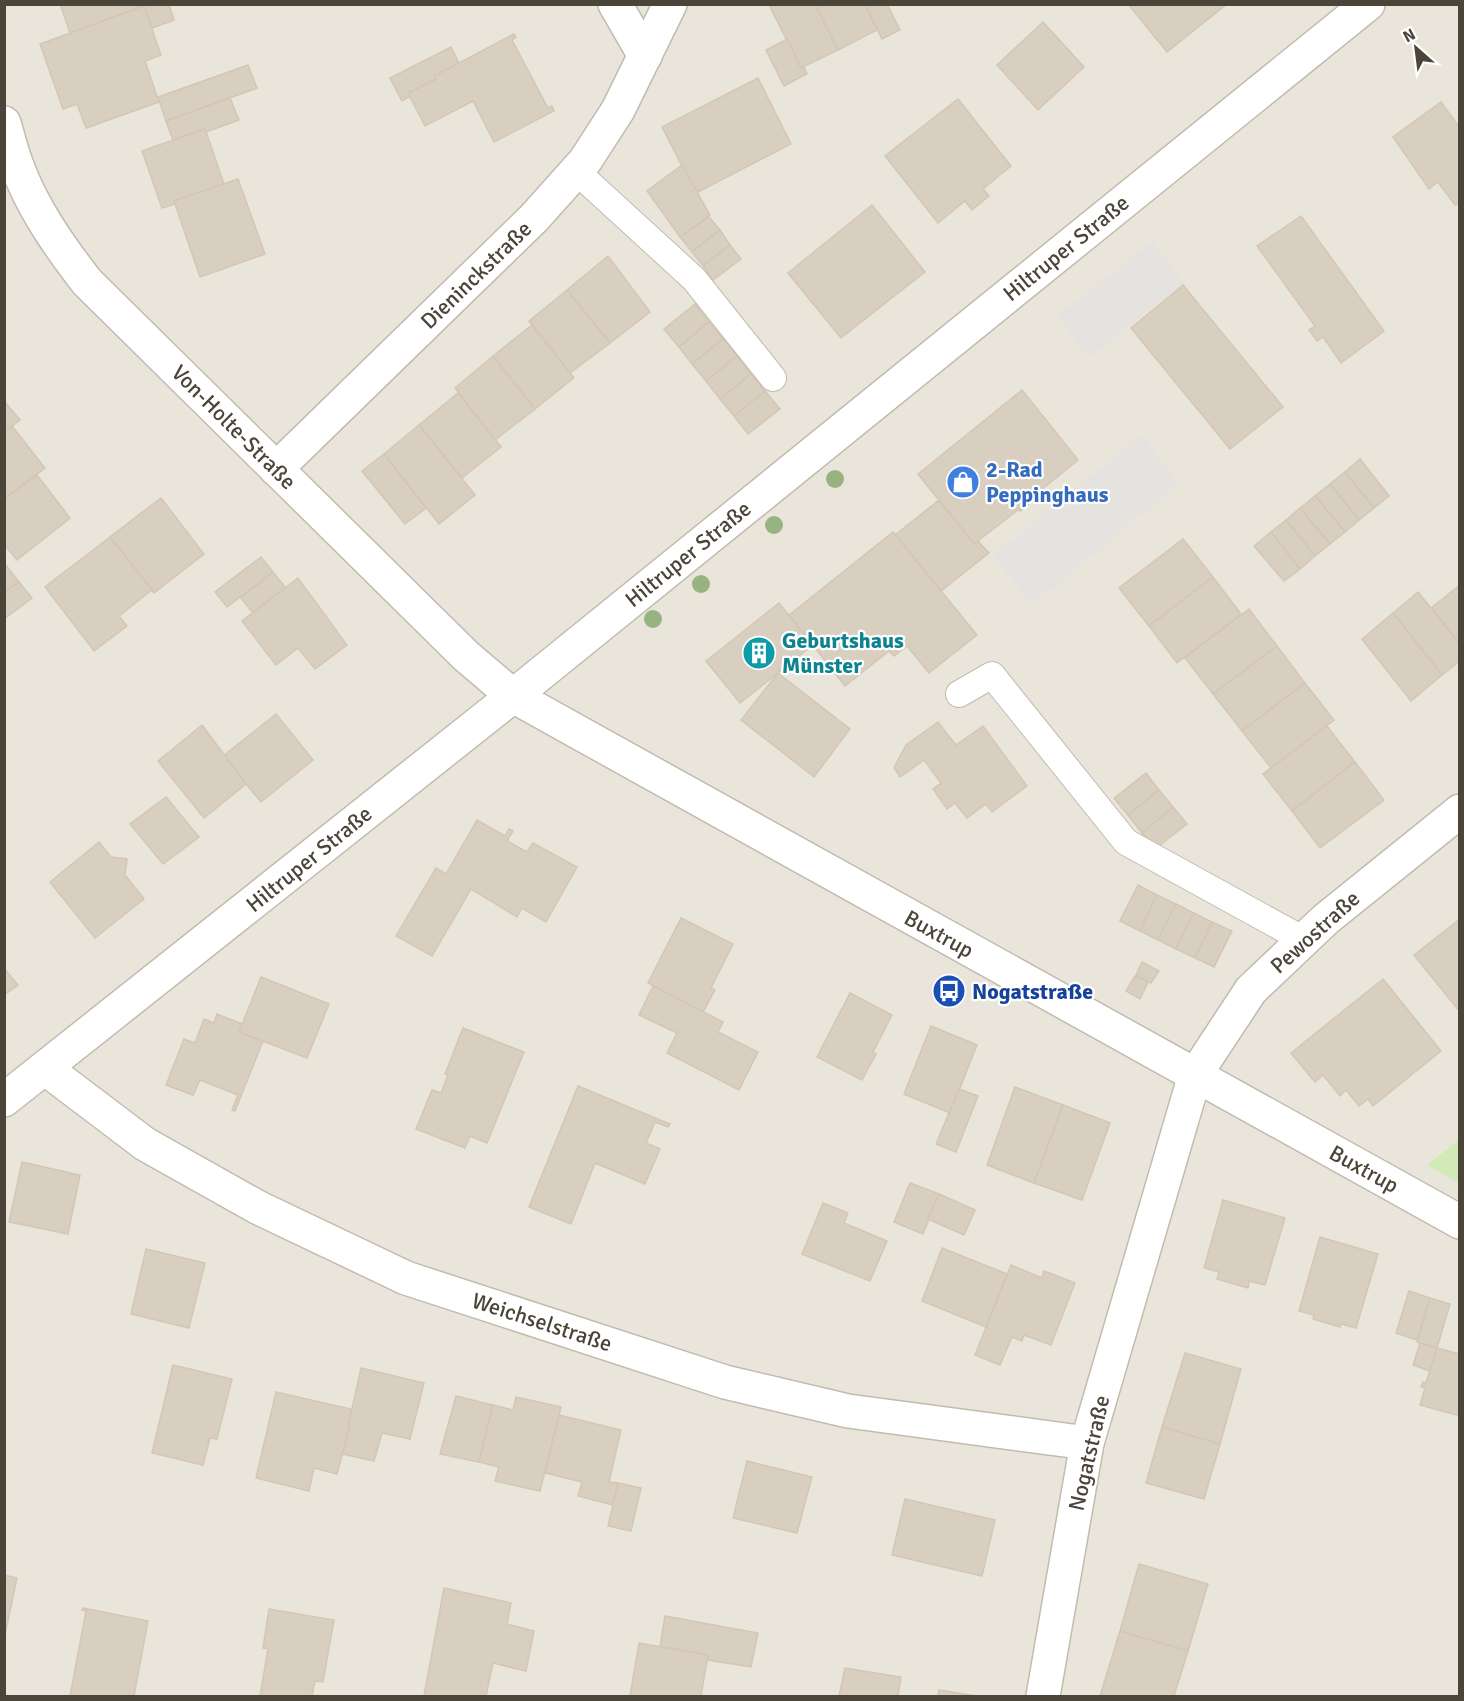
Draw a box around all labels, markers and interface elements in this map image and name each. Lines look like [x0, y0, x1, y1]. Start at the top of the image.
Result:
north arrow [1386, 18, 1446, 78]
text: N [1400, 24, 1419, 47]
street label: Hiltruper Straße [998, 189, 1134, 307]
street label: Dieninckstraße [415, 215, 537, 335]
street label: Von-Holte-Straße [166, 359, 302, 495]
place label: 2-Rad Peppinghaus [986, 456, 1109, 508]
shop icon: 2-Rad Peppinghaus [945, 464, 981, 500]
street label: Hiltruper Straße [620, 495, 756, 613]
place label: Geburtshaus Münster [782, 627, 904, 679]
building icon: Geburtshaus Münster [741, 635, 777, 671]
street label: Hiltruper Straße [241, 800, 377, 918]
street label: Pewostraße [1265, 885, 1365, 979]
street label: Buxtrup [900, 904, 978, 964]
bus stop icon: Nogatstraße [931, 973, 967, 1009]
place label: Nogatstraße [972, 978, 1093, 1005]
street label: Buxtrup [1325, 1139, 1403, 1199]
street label: Weichselstraße [469, 1287, 615, 1357]
street label: Nogatstraße [1063, 1393, 1115, 1513]

